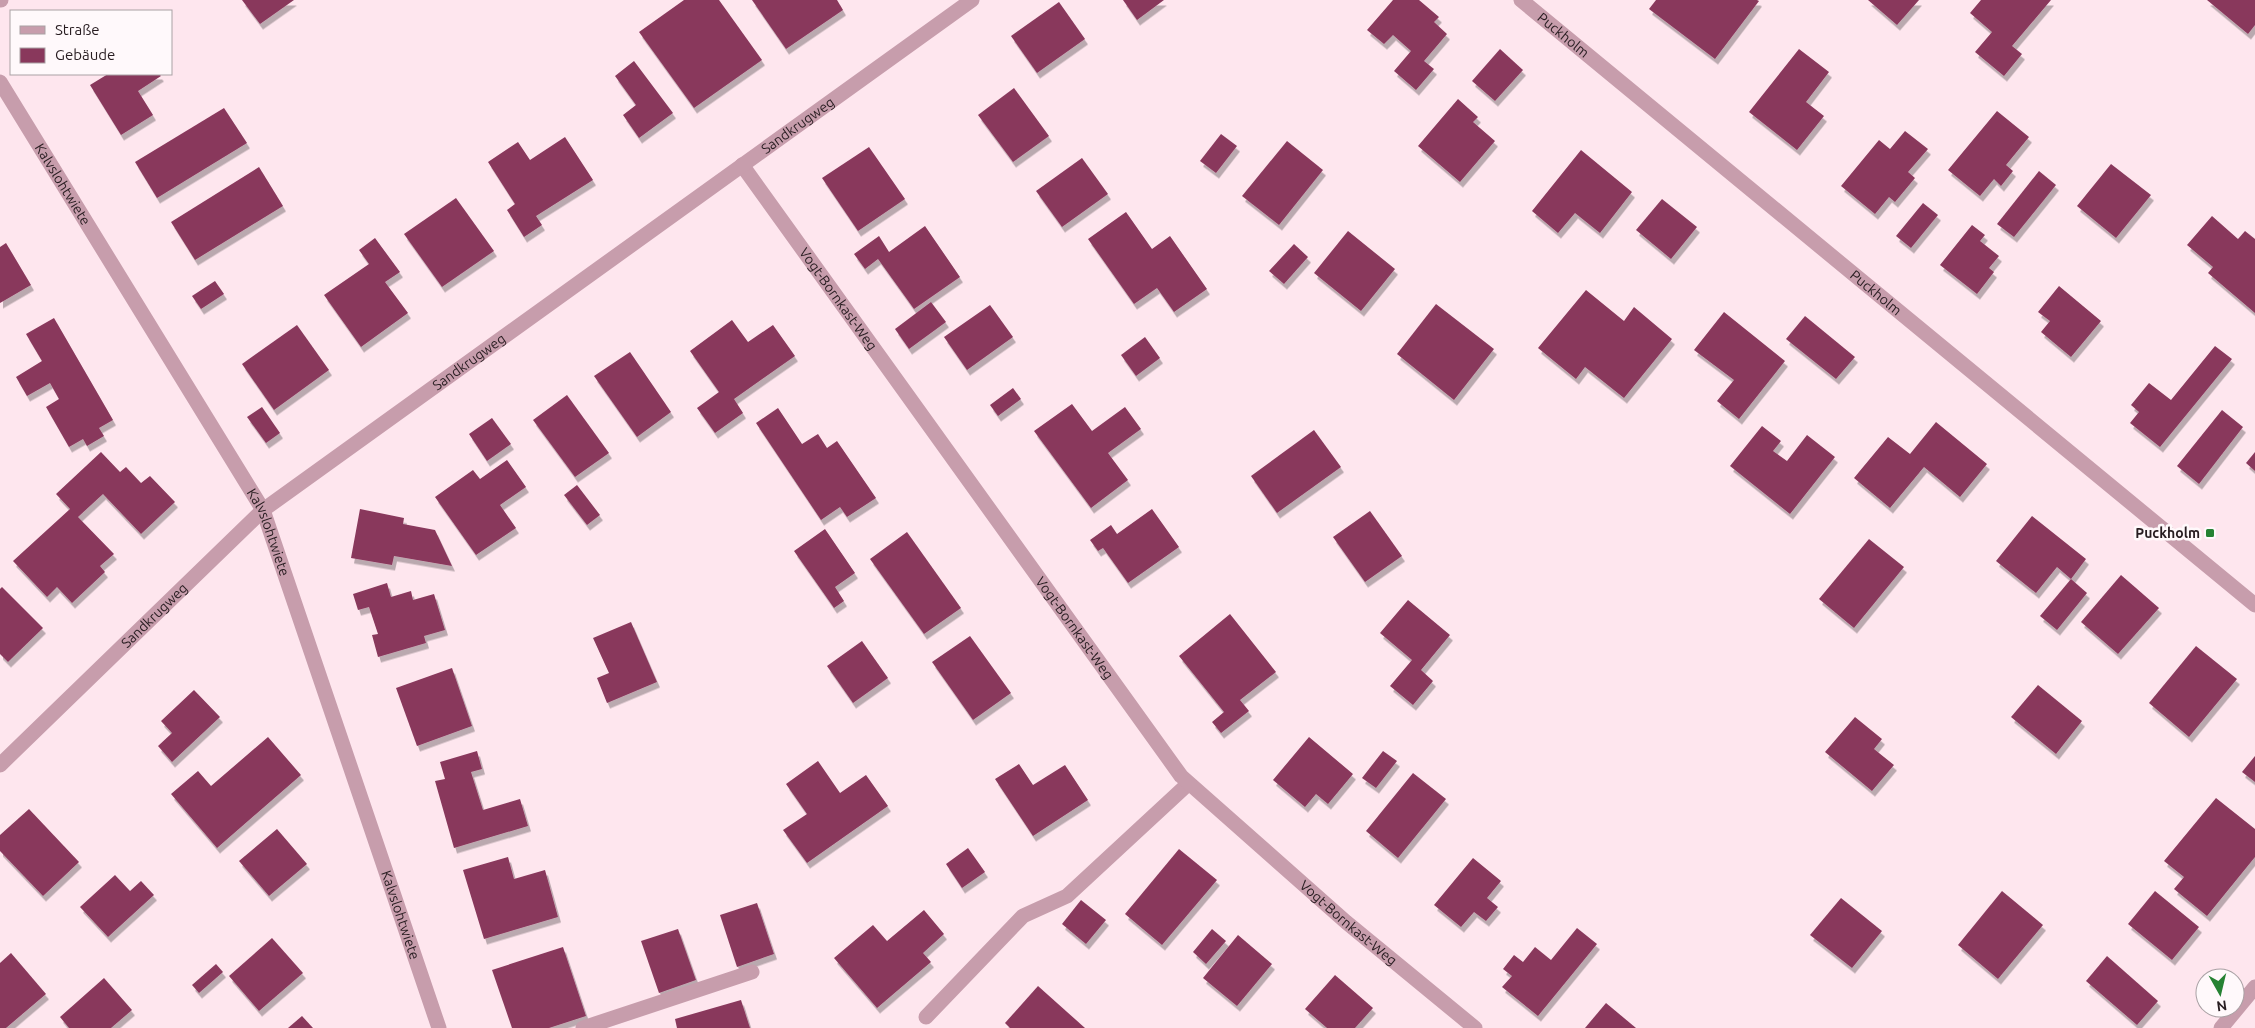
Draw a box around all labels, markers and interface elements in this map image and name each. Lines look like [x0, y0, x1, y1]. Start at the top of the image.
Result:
street label: Puckholm [1534, 9, 1592, 61]
legend [10, 10, 172, 75]
text: Straße [55, 21, 99, 38]
text: Gebäude [55, 46, 115, 63]
street label: Sandkrugweg [758, 94, 837, 157]
street label: Kalvslohtwiete [32, 140, 94, 228]
street label: Vogt-Bornkast-Weg [796, 245, 880, 353]
street label: Puckholm [1847, 267, 1905, 318]
street label: Sandkrugweg [429, 330, 508, 393]
street label: Kalvslohtwiete [244, 486, 293, 578]
place label: Puckholm [2135, 525, 2200, 541]
marker: Puckholm [2204, 527, 2216, 539]
street label: Vogt-Bornkast-Weg [1032, 574, 1117, 682]
street label: Sandkrugweg [118, 580, 191, 651]
street label: Kalvslohtwiete [378, 868, 423, 961]
street label: Vogt-Bornkast-Weg [1297, 877, 1400, 968]
north arrow [2195, 968, 2245, 1018]
text: N [2216, 997, 2228, 1015]

